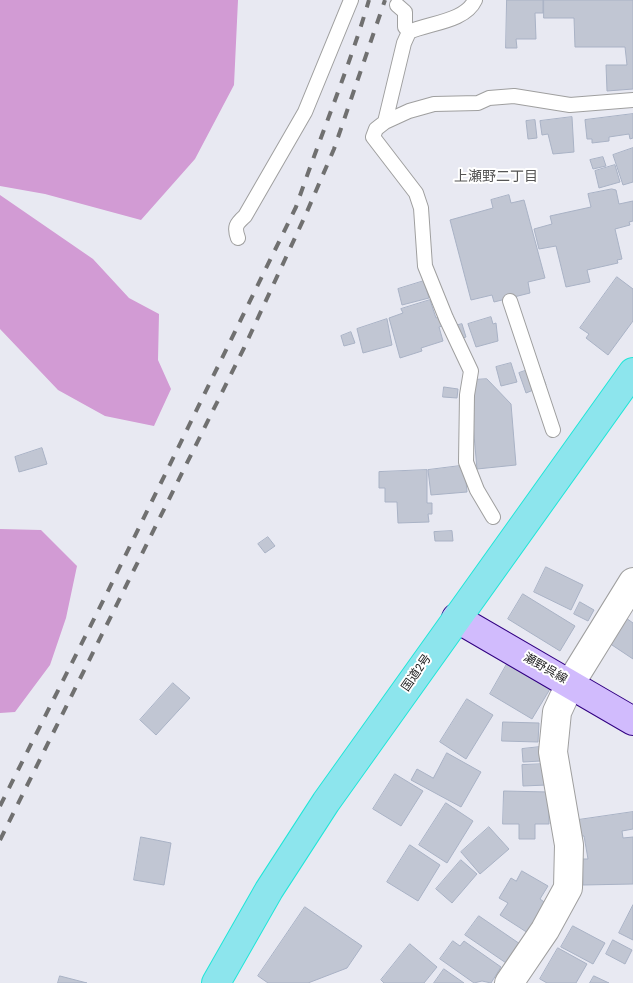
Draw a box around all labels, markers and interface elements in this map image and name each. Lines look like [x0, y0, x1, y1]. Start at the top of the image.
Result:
district label: 上瀬野二丁目 [454, 169, 538, 185]
street label: 瀬野呉線 [521, 651, 569, 687]
street label: 国道2号 [399, 652, 435, 694]

